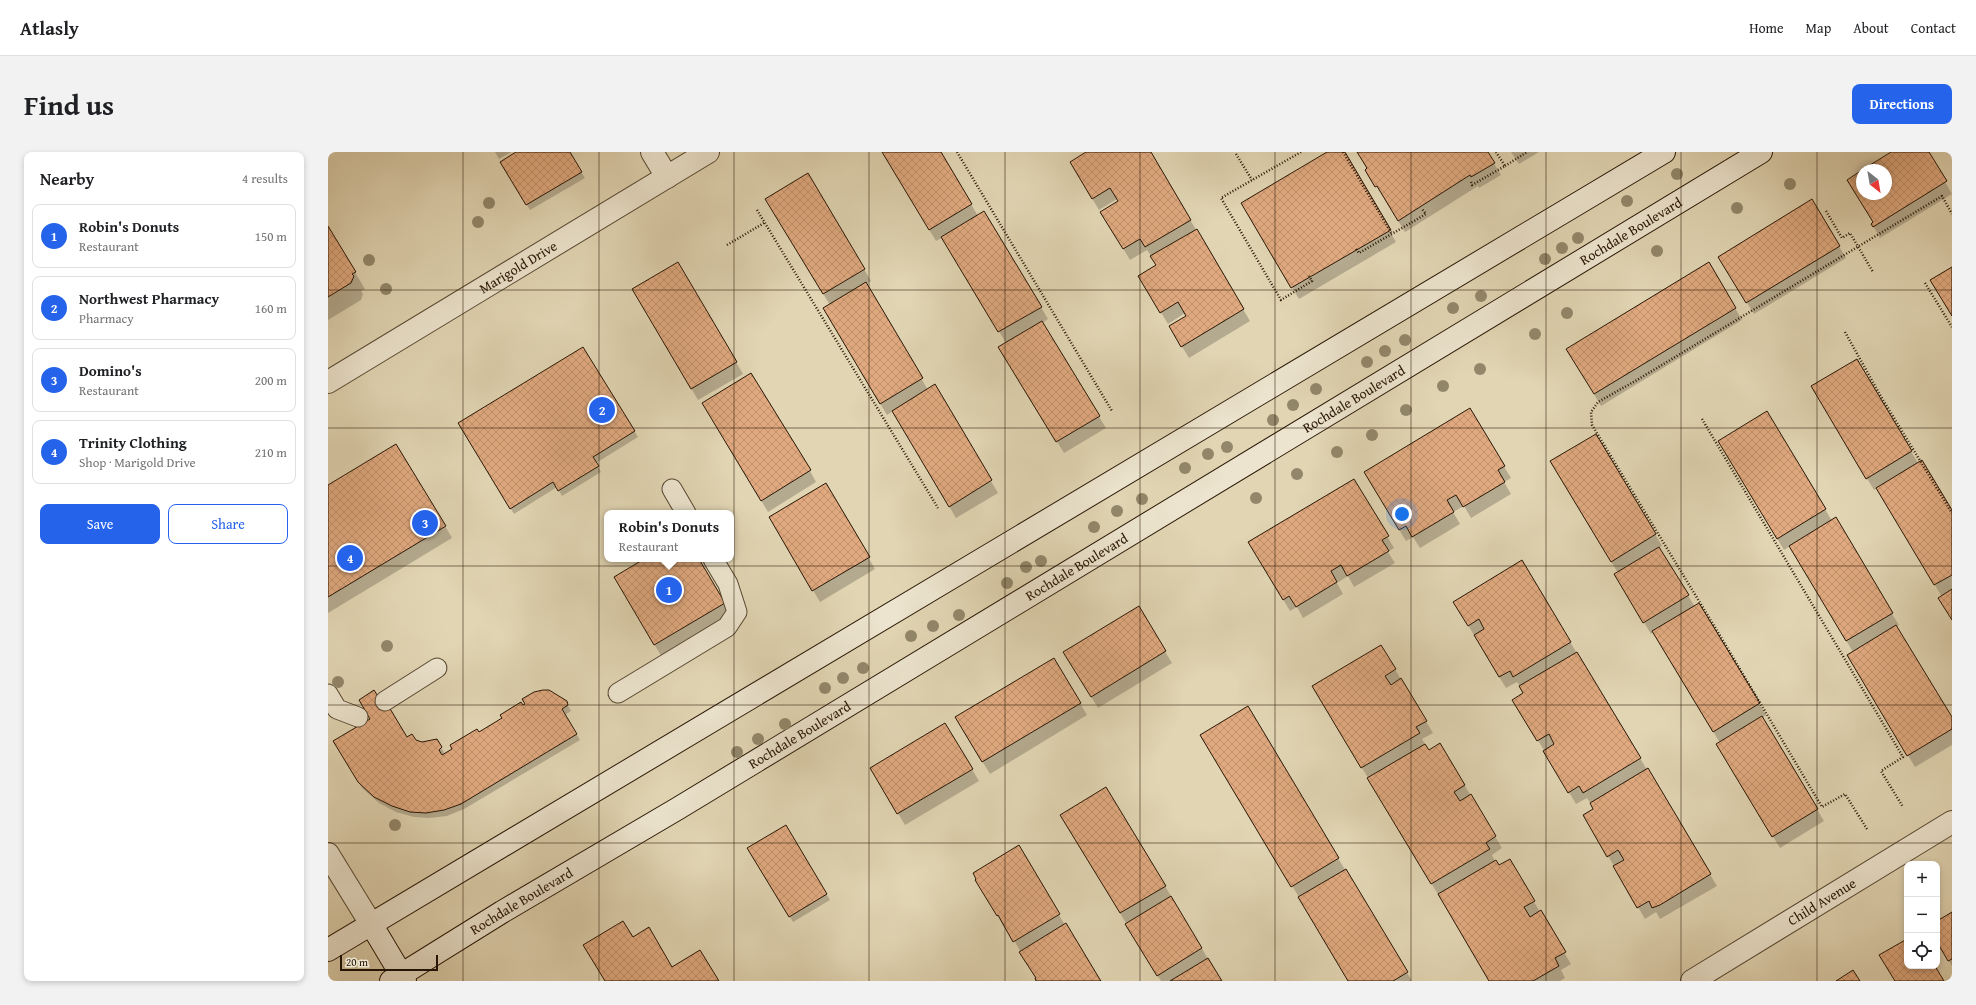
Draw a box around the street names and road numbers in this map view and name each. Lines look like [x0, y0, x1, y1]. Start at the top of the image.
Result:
street label: Rochdale Boulevard [1576, 192, 1686, 270]
street label: Marigold Drive [475, 236, 561, 298]
street label: Rochdale Boulevard [1299, 360, 1409, 438]
street label: Rochdale Boulevard [1022, 528, 1132, 606]
street label: Rochdale Boulevard [745, 696, 855, 773]
street label: Rochdale Boulevard [466, 862, 577, 939]
street label: Child Avenue [1784, 873, 1860, 930]

